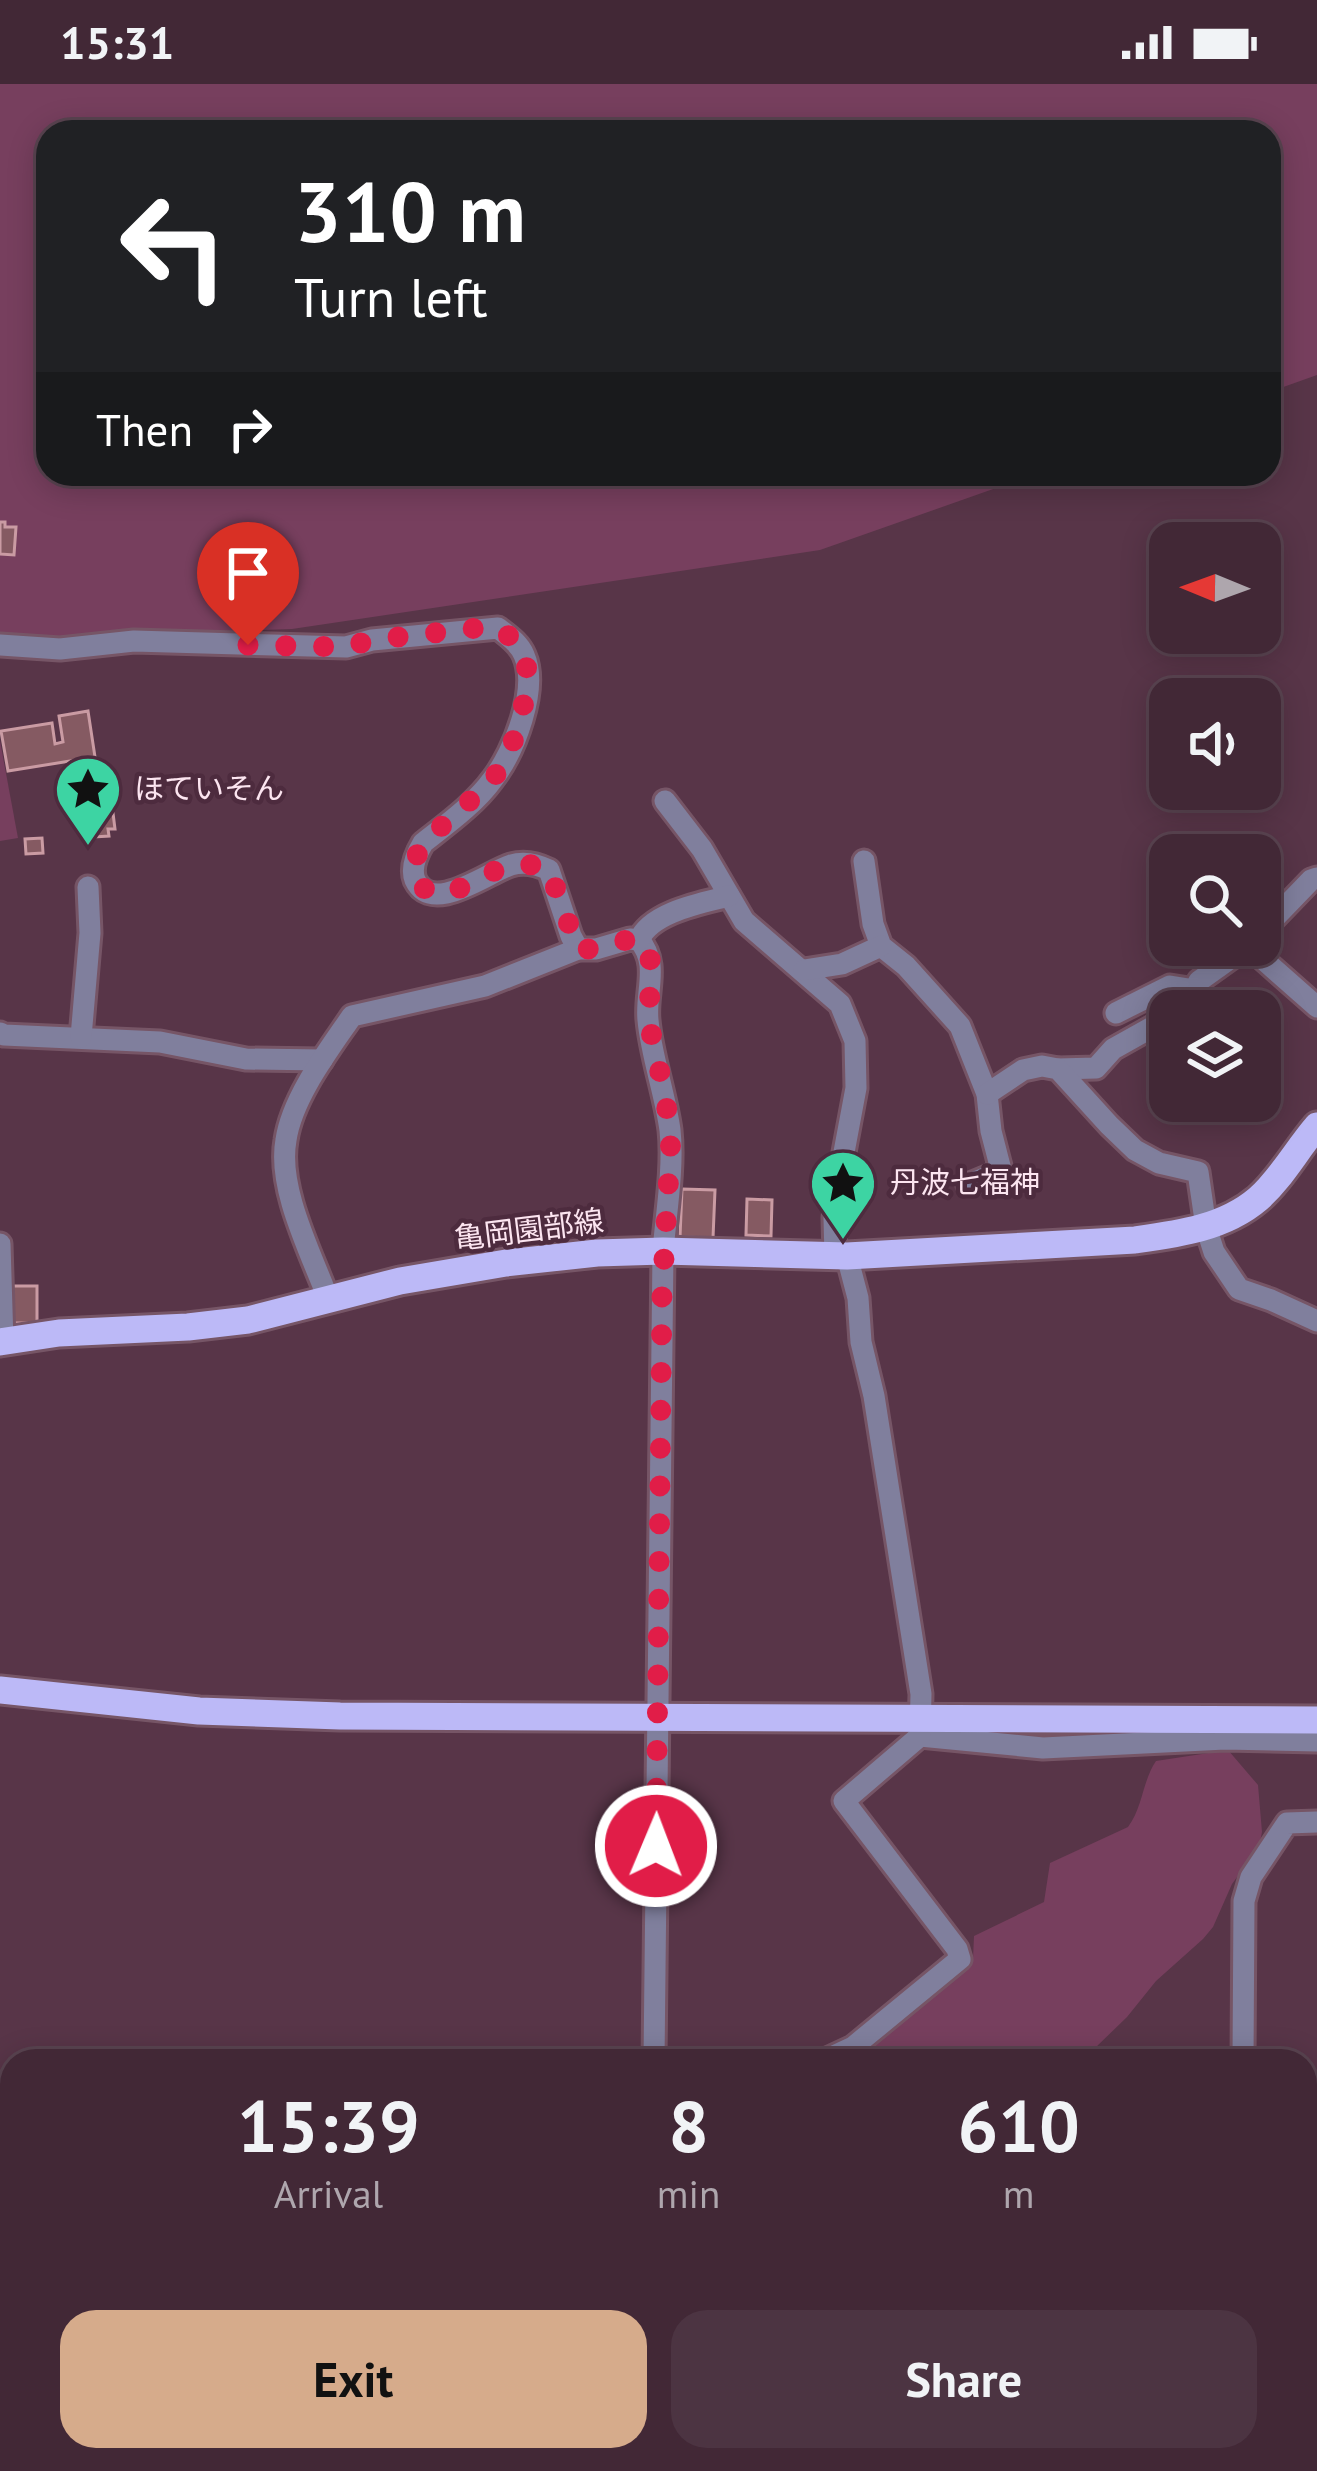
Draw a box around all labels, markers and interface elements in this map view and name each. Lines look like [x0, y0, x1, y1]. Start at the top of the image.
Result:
text: 15:31 [60, 13, 174, 71]
text: 310 m [294, 156, 526, 265]
icon: left [96, 168, 252, 324]
text: Turn left [294, 262, 488, 332]
icon: right [217, 396, 283, 462]
text: Then [96, 400, 193, 458]
pin [197, 522, 299, 645]
north arrow [1149, 522, 1281, 654]
map controls [1149, 522, 1281, 1122]
icon: arrive [215, 540, 281, 606]
button: sound [1149, 678, 1281, 810]
place icon: ほていそん [53, 754, 123, 848]
place label: ほていそん [134, 768, 284, 807]
button: search [1149, 834, 1281, 966]
button: layers [1149, 990, 1281, 1122]
place icon: 丹波七福神 [808, 1148, 878, 1242]
place label: 丹波七福神 [890, 1162, 1040, 1201]
street label: 亀岡園部線 [452, 1200, 606, 1257]
position arrow [593, 1783, 719, 1909]
text: 15:39 [237, 2079, 420, 2172]
text: 8 [668, 2079, 709, 2172]
text: 610 [957, 2079, 1080, 2172]
text: Arrival [274, 2168, 383, 2219]
text: min [657, 2168, 720, 2219]
text: m [1003, 2168, 1034, 2219]
button: Exit [60, 2310, 647, 2448]
button: Share [671, 2310, 1257, 2448]

